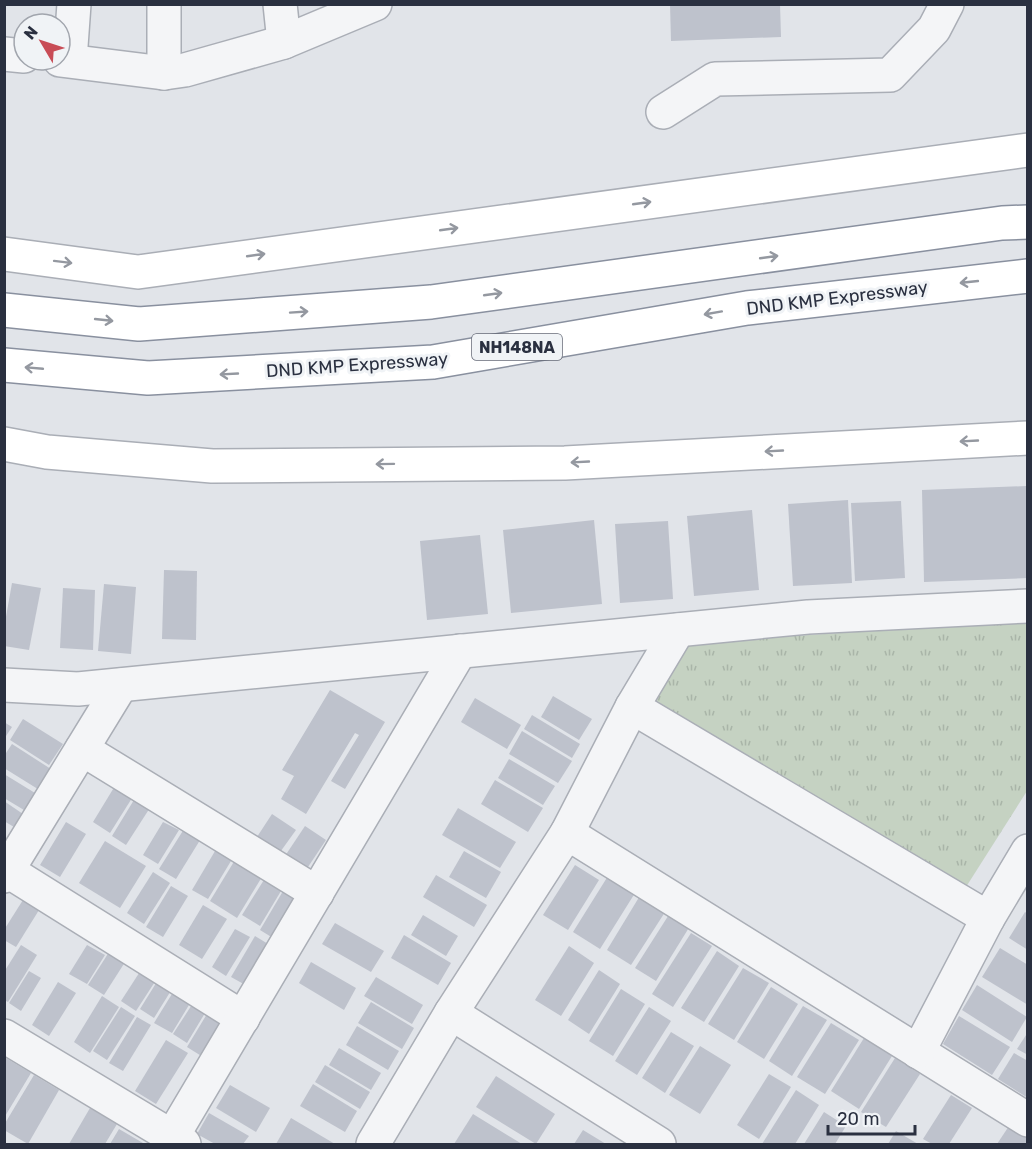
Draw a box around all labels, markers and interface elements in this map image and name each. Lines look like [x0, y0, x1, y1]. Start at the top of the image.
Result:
north arrow [12, 12, 72, 72]
text: N [20, 22, 42, 43]
one-way arrow [632, 197, 652, 208]
one-way arrow [439, 224, 458, 235]
one-way arrow [245, 250, 265, 261]
one-way arrow [759, 251, 779, 262]
one-way arrow [52, 256, 72, 267]
street label: DND KMP Expressway [745, 276, 929, 320]
one-way arrow [960, 277, 980, 288]
one-way arrow [482, 288, 502, 299]
one-way arrow [288, 306, 308, 317]
one-way arrow [704, 308, 724, 319]
one-way arrow [94, 315, 114, 326]
road number: NH148NA [472, 334, 562, 360]
street label: DND KMP Expressway [265, 348, 449, 382]
one-way arrow [25, 362, 45, 373]
one-way arrow [219, 368, 239, 379]
one-way arrow [960, 435, 980, 446]
one-way arrow [765, 446, 785, 457]
one-way arrow [570, 457, 590, 468]
one-way arrow [375, 458, 395, 470]
scale bar [828, 1098, 915, 1136]
text: 20 m [837, 1108, 879, 1130]

